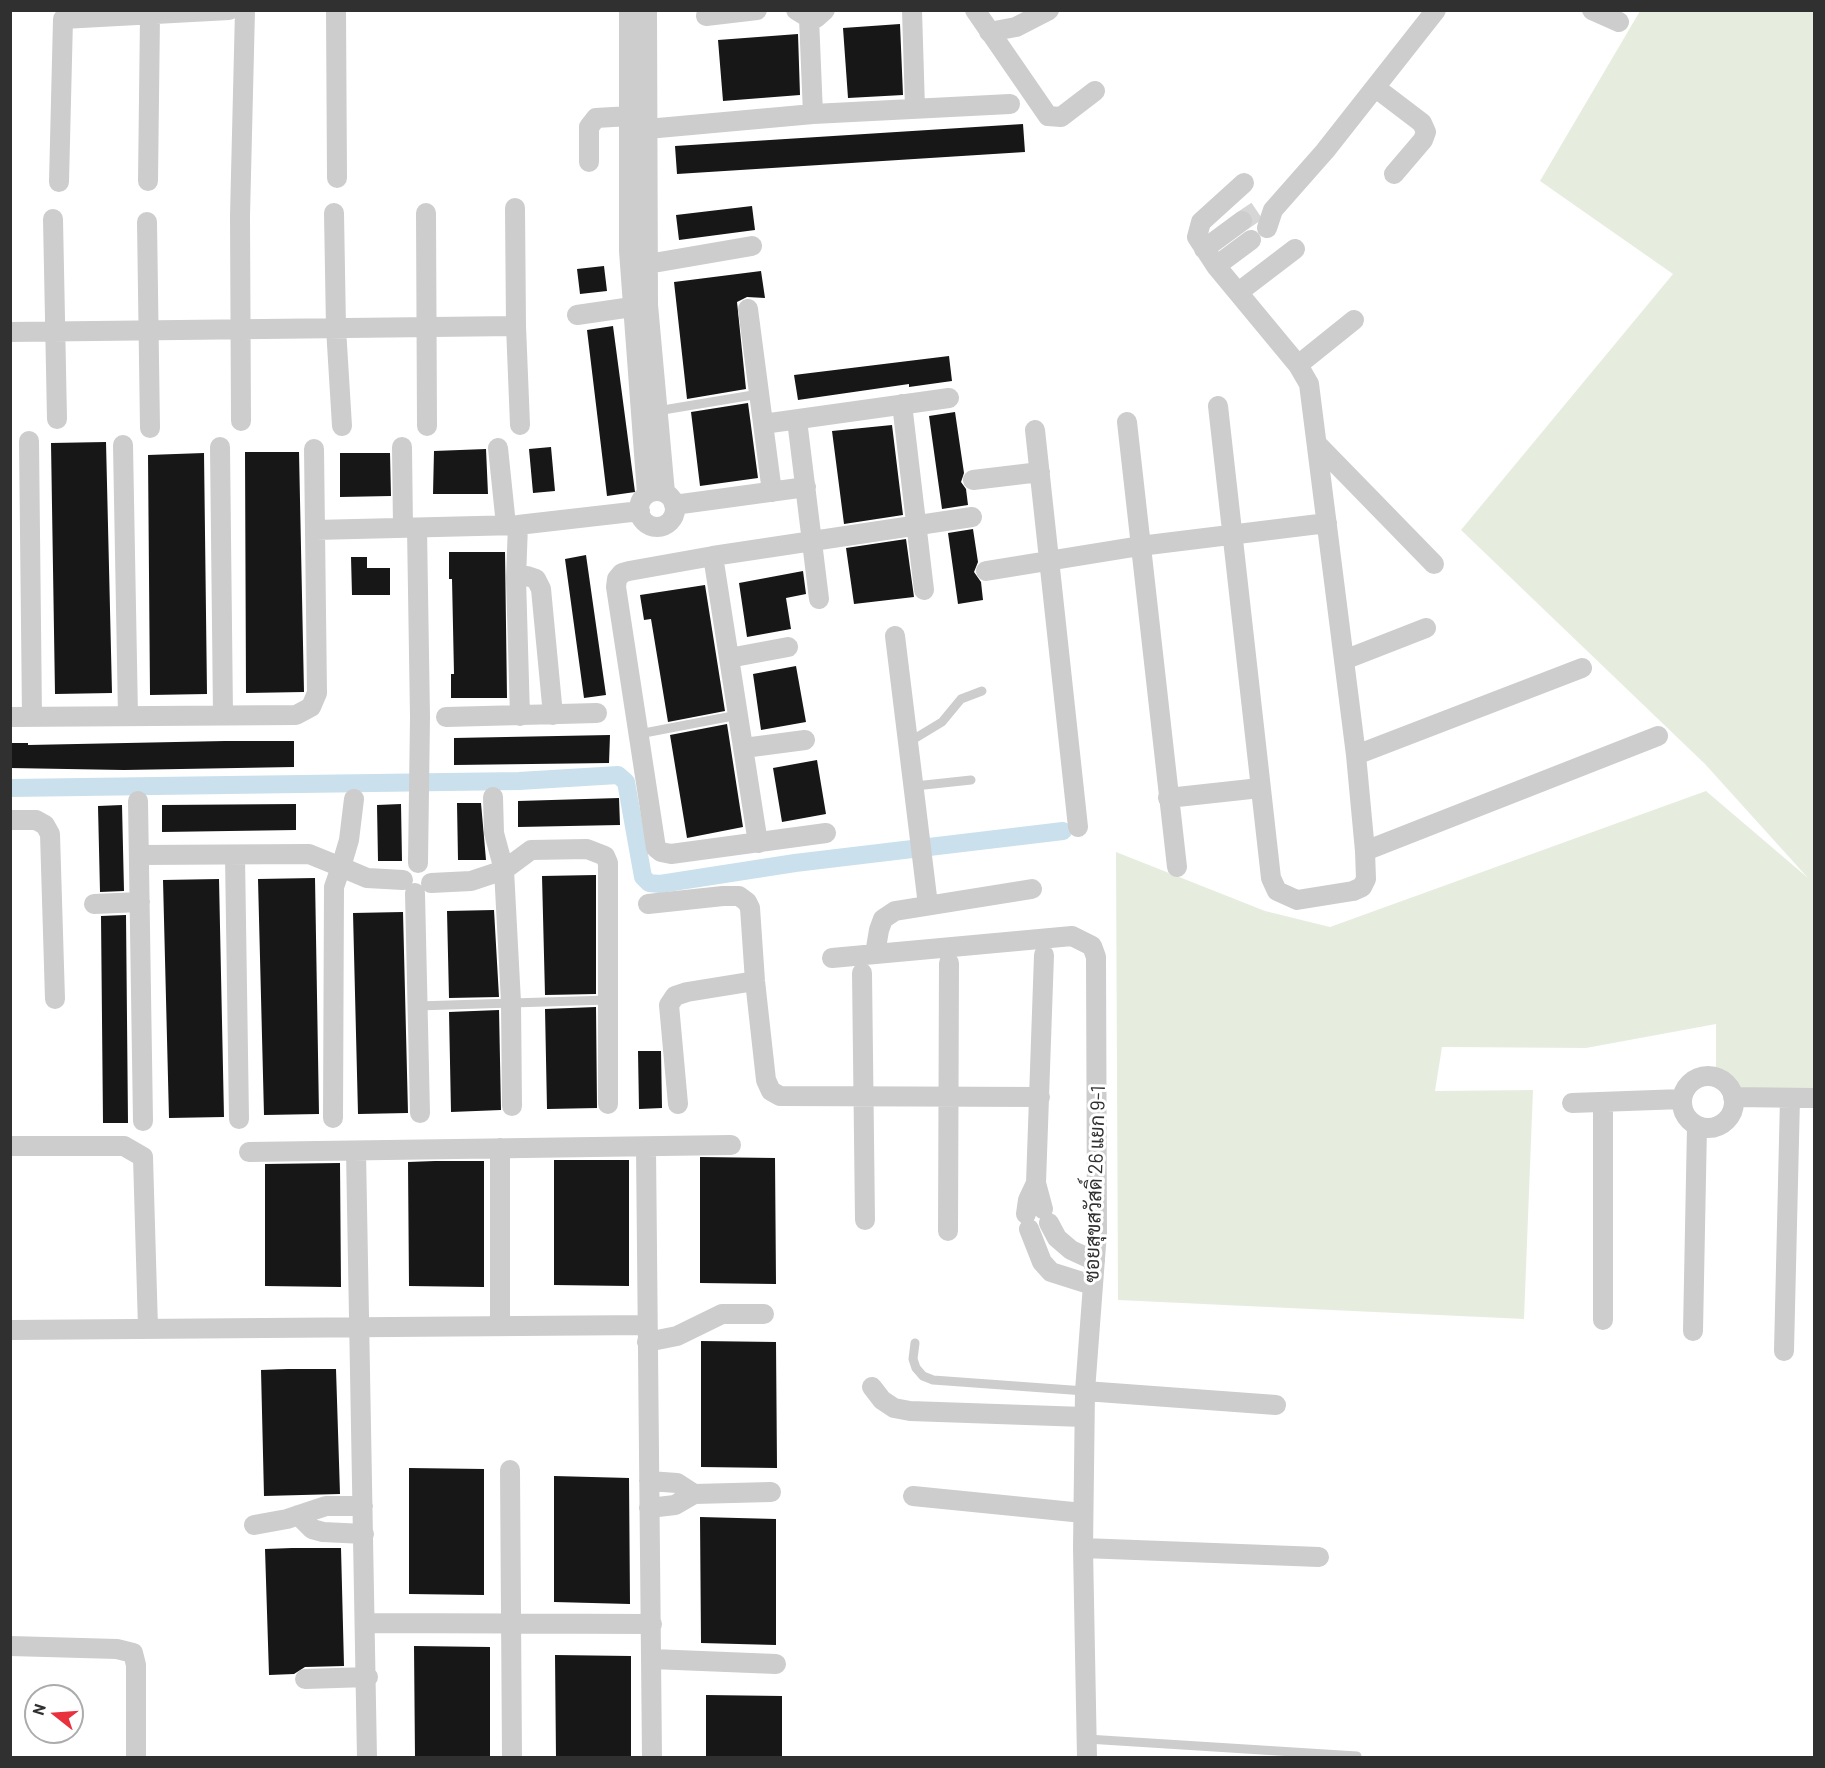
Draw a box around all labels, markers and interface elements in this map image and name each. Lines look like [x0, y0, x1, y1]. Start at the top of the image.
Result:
street label: ซอยสุขสวัสดิ์ 26 แยก 9-1 [1080, 1085, 1110, 1283]
north arrow [24, 1684, 84, 1744]
text: N [28, 1701, 49, 1717]

